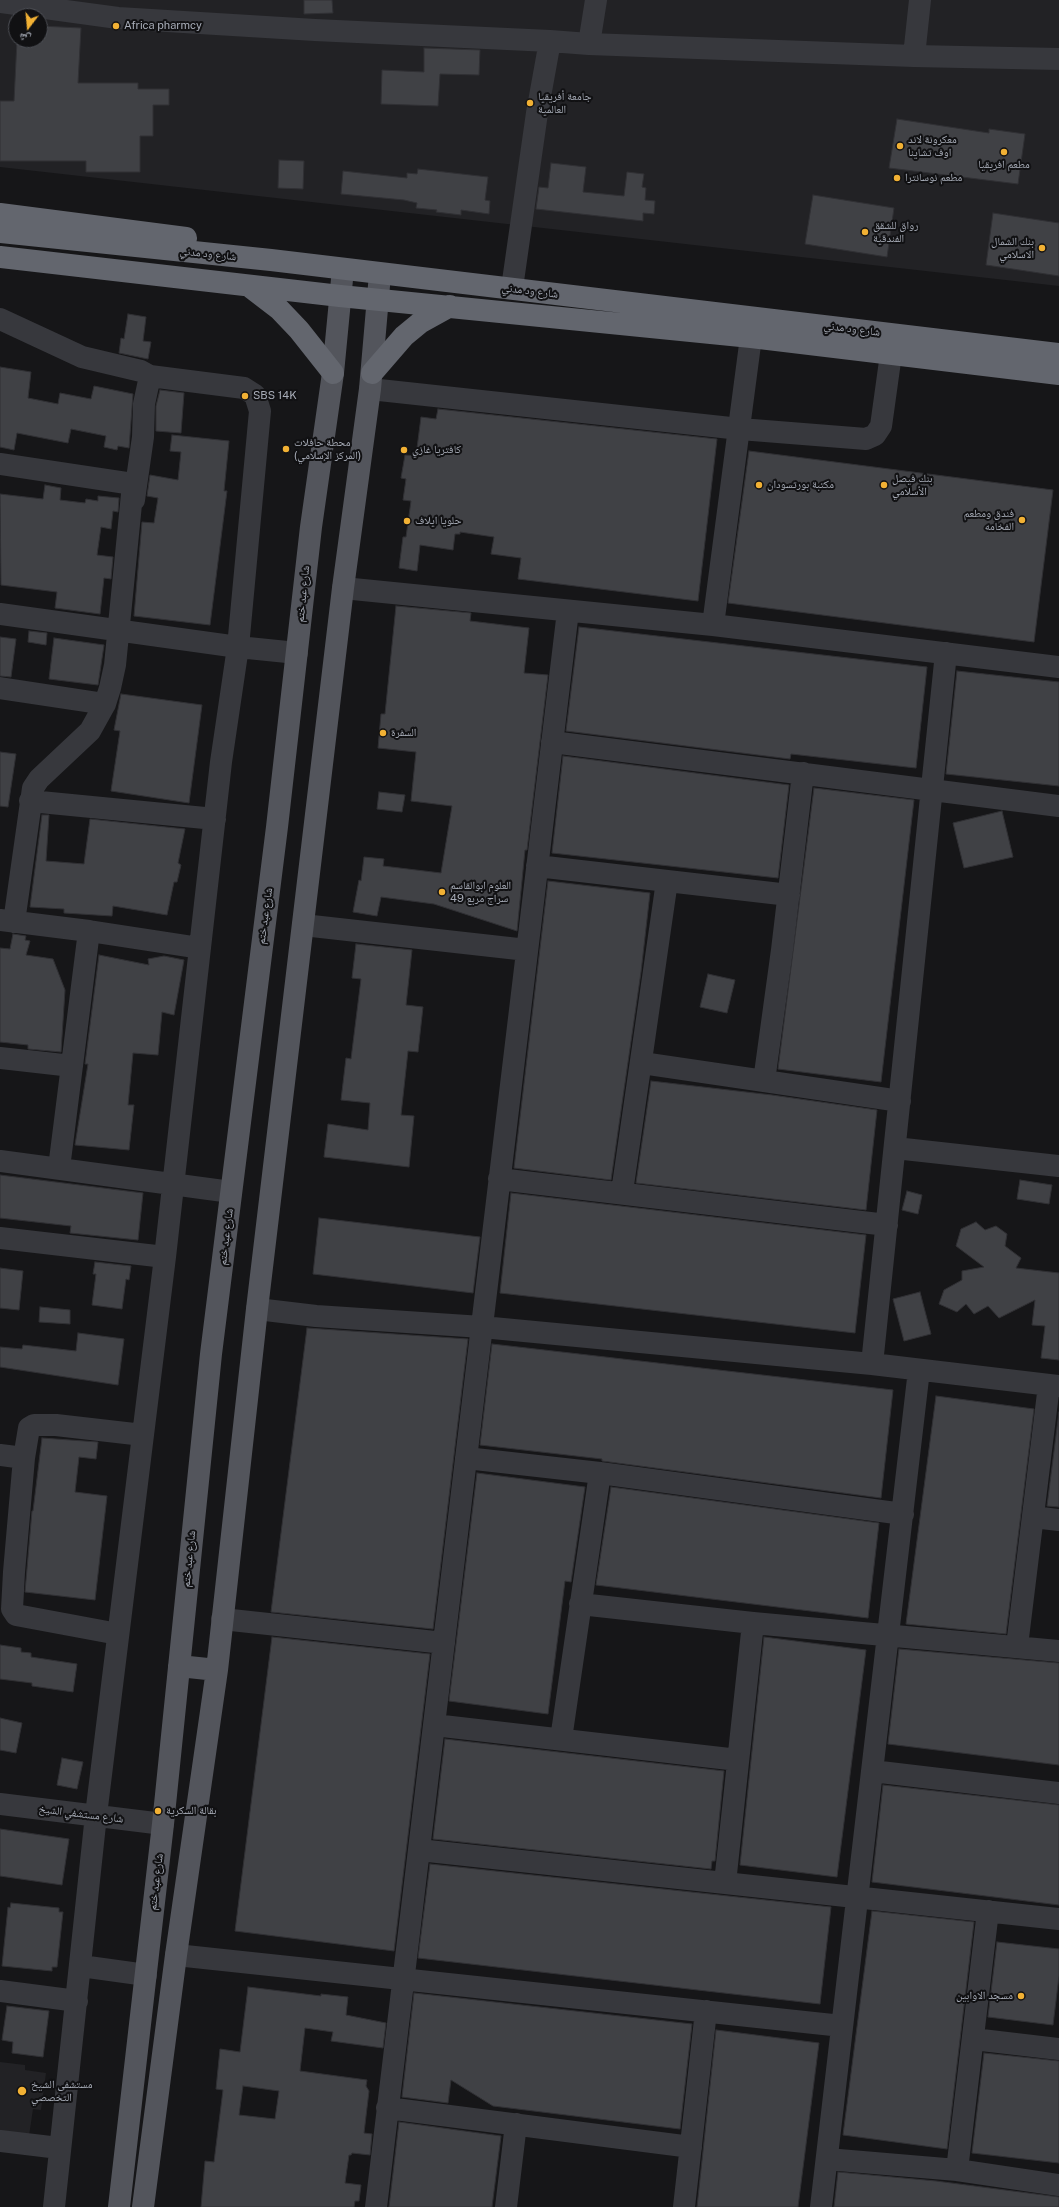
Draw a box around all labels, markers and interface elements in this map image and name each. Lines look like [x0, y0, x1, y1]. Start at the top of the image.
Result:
north arrow [8, 8, 48, 48]
place label: Africa pharmcy [124, 19, 202, 33]
marker: Africa pharmcy [111, 21, 121, 31]
text: ش [18, 31, 32, 46]
place label: جامعة أفريقيا العالمية [538, 90, 591, 116]
marker: جامعة أفريقيا العالمية [525, 98, 535, 108]
place label: معكرونة لاند اوف تشاينا [908, 133, 957, 159]
marker: معكرونة لاند اوف تشاينا [895, 141, 905, 151]
marker: مطعم افريقيا [999, 147, 1009, 157]
place label: مطعم افريقيا [978, 158, 1030, 172]
place label: مطعم نوسانترا [905, 171, 962, 185]
marker: مطعم نوسانترا [892, 173, 902, 183]
place label: رواق للشقق الفندقية [873, 219, 918, 245]
marker: رواق للشقق الفندقية [860, 227, 870, 237]
place label: بنك الشمال الاسلامي [991, 235, 1034, 261]
marker: بنك الشمال الاسلامي [1037, 243, 1047, 253]
street label: شارع ود مدني [179, 244, 237, 264]
street label: شارع ود مدني [501, 281, 559, 301]
street label: شارع ود مدني [823, 319, 881, 339]
place label: SBS 14K [253, 389, 297, 403]
marker: SBS 14K [240, 391, 250, 401]
place label: محطة حافلات (المركز الإسلامي) [294, 436, 361, 462]
place label: كافتريا غازي [412, 443, 461, 457]
marker: محطة حافلات (المركز الإسلامي) [281, 444, 291, 454]
marker: كافتريا غازي [399, 445, 409, 455]
place label: بنك فيصل الأسلامي [892, 472, 933, 498]
place label: مكتبة بورتسودان [767, 478, 834, 492]
marker: مكتبة بورتسودان [754, 480, 764, 490]
marker: بنك فيصل الأسلامي [879, 480, 889, 490]
place label: فندق ومطعم الفخامه [964, 507, 1014, 533]
place label: حلويا ايلاف [415, 514, 461, 528]
marker: فندق ومطعم الفخامه [1017, 515, 1027, 525]
marker: حلويا ايلاف [402, 516, 412, 526]
street label: شارع عبد ختم [293, 565, 313, 623]
place label: السفرة [391, 726, 416, 740]
marker: السفرة [378, 728, 388, 738]
place label: العلوم ابوالقاسم سراج مربع 49 [450, 879, 511, 905]
street label: شارع عبد ختم [254, 887, 276, 945]
marker: العلوم ابوالقاسم سراج مربع 49 [437, 887, 447, 897]
street label: شارع عبد ختم [216, 1208, 236, 1266]
street label: شارع عبد ختم [179, 1530, 199, 1588]
street label: شارع مستشفي الشيخ [38, 1802, 124, 1826]
place label: بقالة السكرية [166, 1804, 217, 1818]
marker: بقالة السكرية [153, 1806, 163, 1816]
street label: شارع عبد ختم [146, 1853, 166, 1911]
place label: مسجد الاوابين [956, 1989, 1013, 2003]
marker: مسجد الاوابين [1016, 1991, 1026, 2001]
place label: مستشفى الشيخ التخصصي [31, 2078, 93, 2104]
marker: مستشفى الشيخ التخصصي [16, 2085, 28, 2097]

